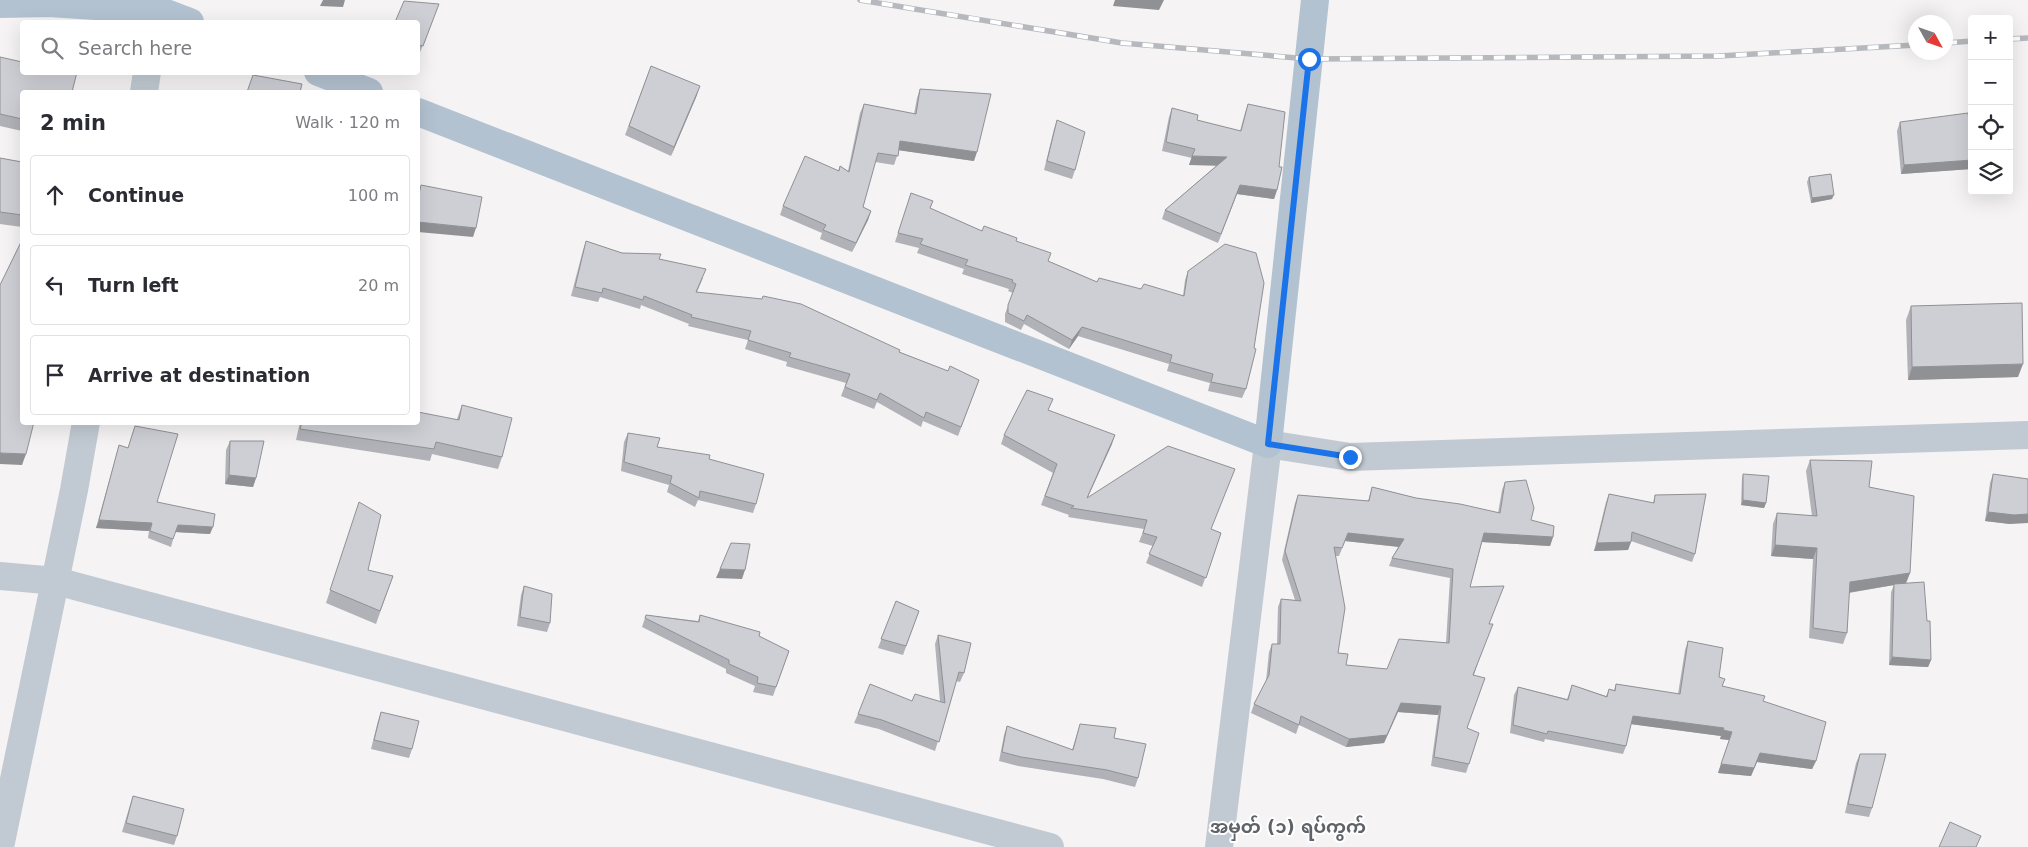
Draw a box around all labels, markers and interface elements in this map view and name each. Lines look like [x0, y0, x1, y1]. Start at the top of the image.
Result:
north arrow [1908, 15, 1953, 60]
map controls [1968, 15, 2013, 195]
button: + [1968, 15, 2013, 60]
search box [20, 20, 420, 75]
icon: search [38, 34, 66, 62]
text: Search here [78, 37, 192, 59]
route start [1298, 48, 1321, 71]
button: − [1968, 60, 2013, 105]
button: locate [1968, 105, 2013, 150]
text: 2 min [40, 111, 106, 135]
text: Walk · 120 m [295, 113, 400, 132]
button: layers [1968, 150, 2013, 195]
icon: ahead [41, 181, 69, 209]
text: Continue [88, 184, 184, 206]
text: 100 m [348, 186, 399, 205]
icon: left [41, 271, 69, 299]
text: Turn left [88, 274, 179, 296]
text: 20 m [358, 276, 399, 295]
icon: arrive [41, 361, 69, 389]
text: Arrive at destination [88, 364, 310, 386]
route end [1339, 446, 1362, 469]
district label: အမှတ် (၁) ရပ်ကွက် [1210, 815, 1366, 841]

